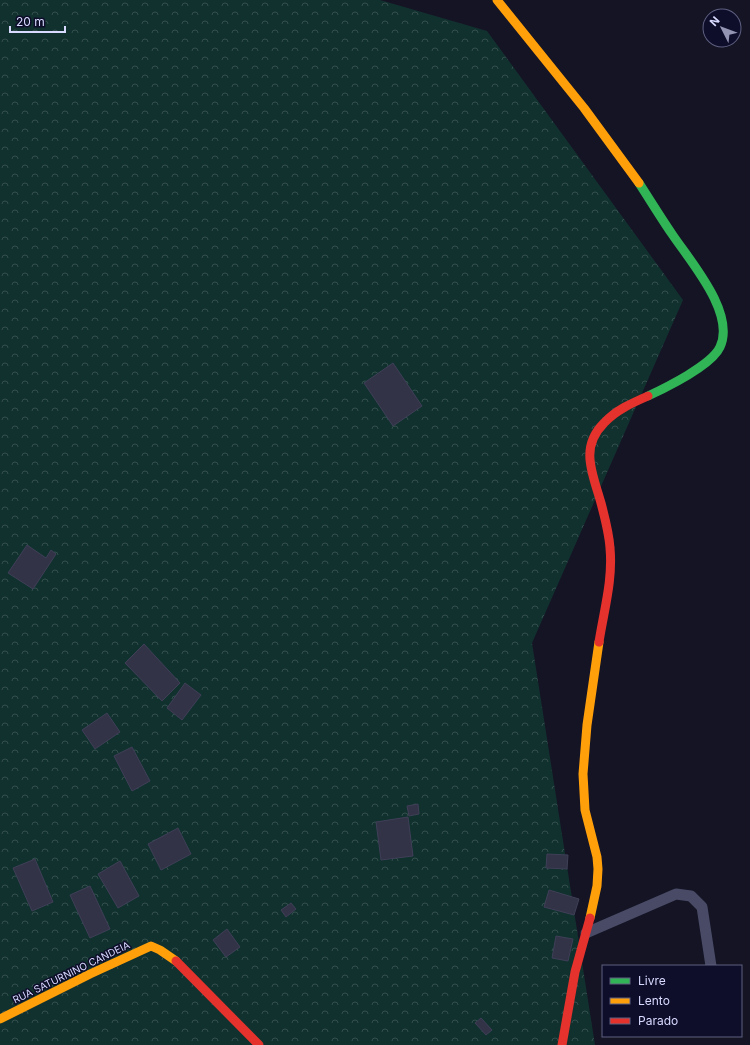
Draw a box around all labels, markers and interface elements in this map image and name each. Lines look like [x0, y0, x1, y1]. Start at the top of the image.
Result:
scale bar [10, 8, 65, 34]
north arrow [702, 8, 742, 48]
text: 20 m [16, 14, 45, 29]
text: N [707, 14, 723, 29]
street label: RUA SATURNINO CANDEIA [11, 938, 132, 1006]
legend [602, 965, 742, 1037]
text: Livre [638, 973, 666, 988]
text: Lento [638, 993, 670, 1008]
text: Parado [638, 1013, 678, 1028]

